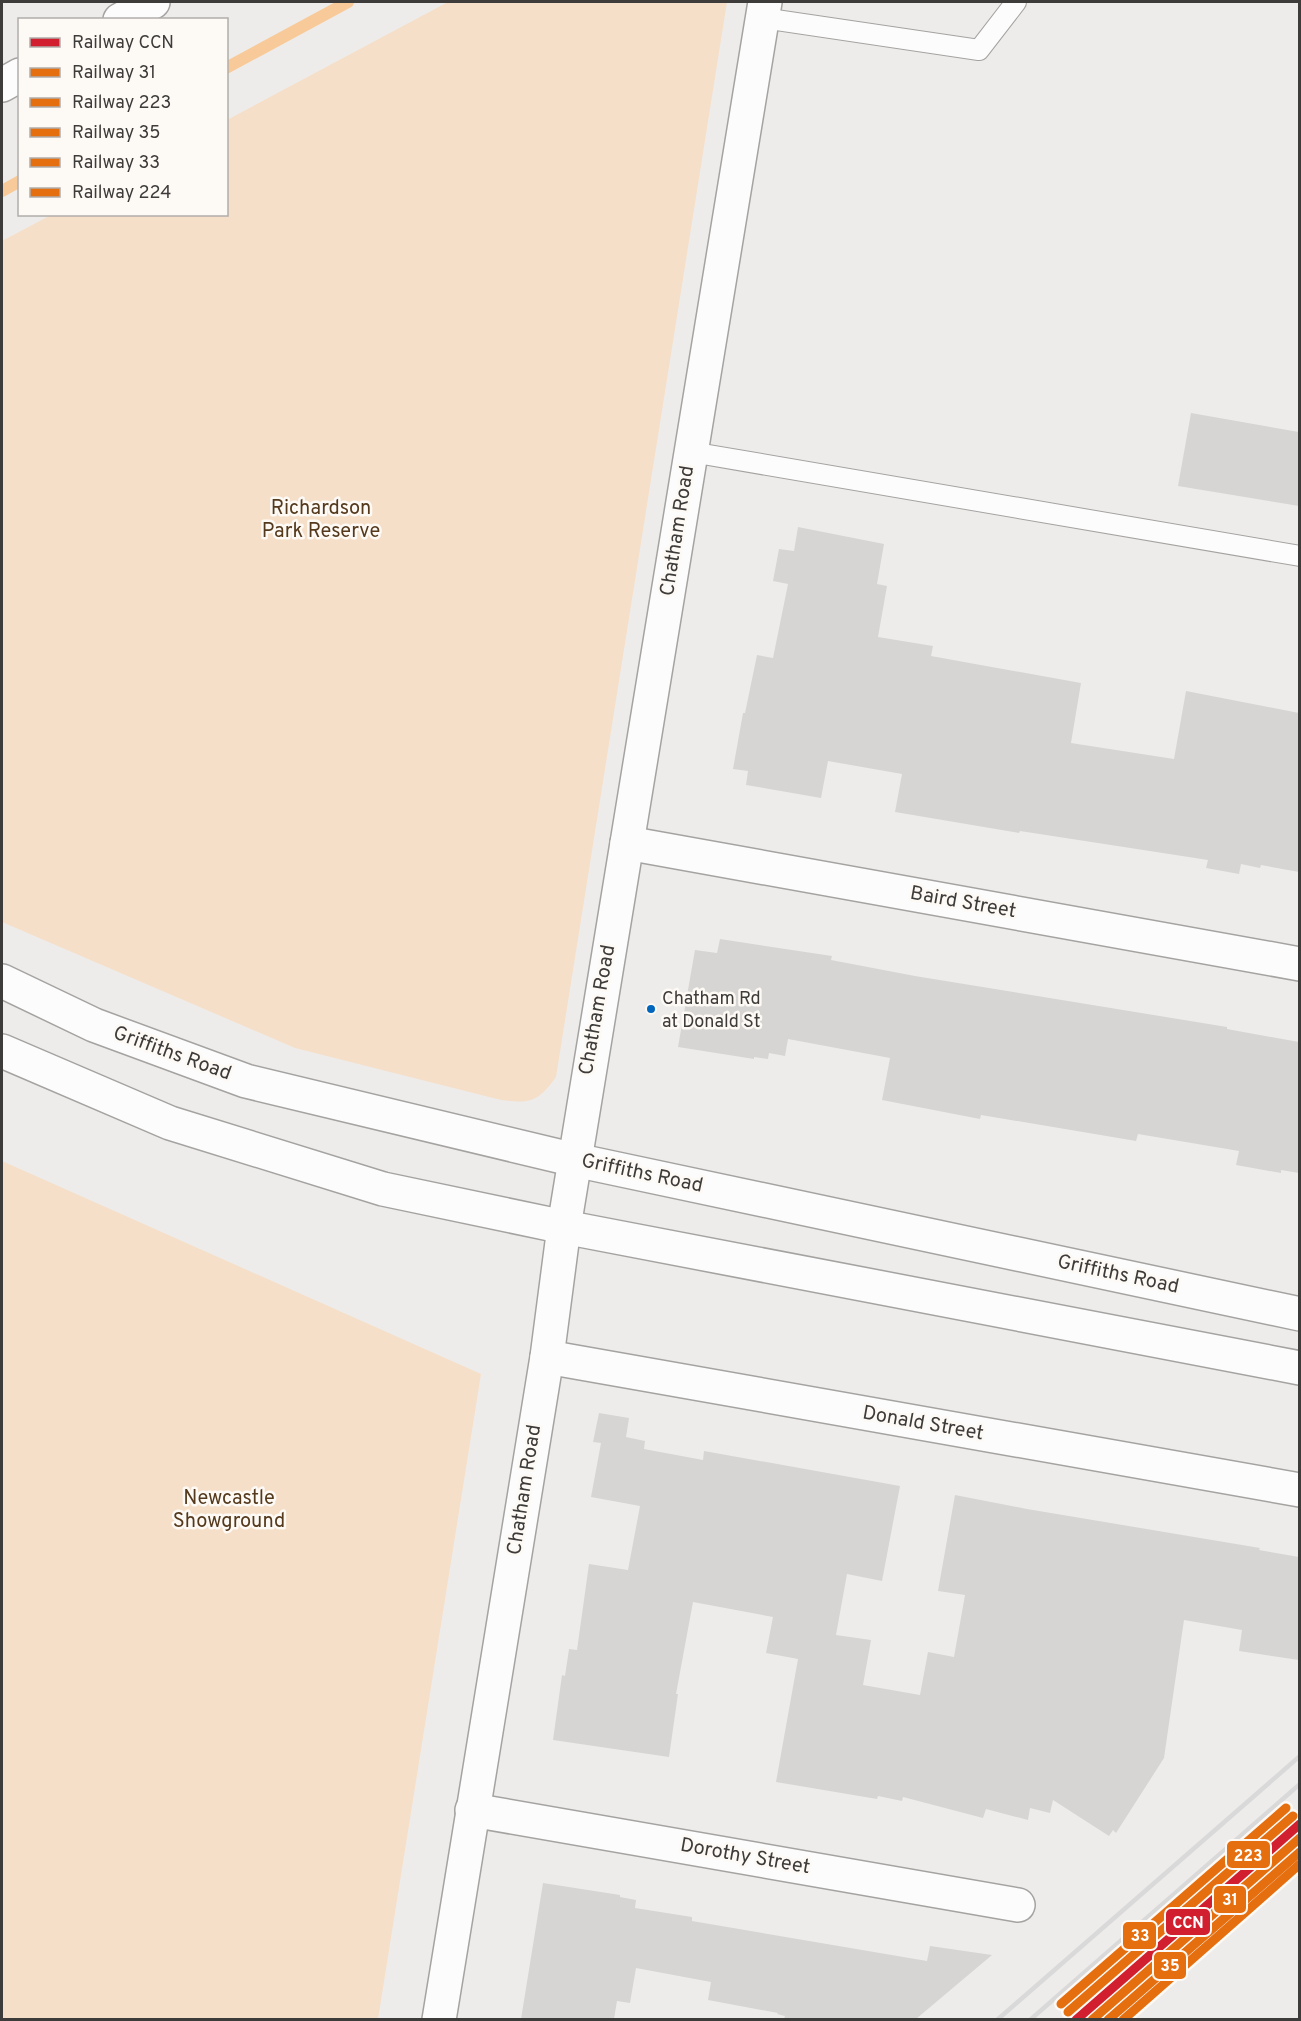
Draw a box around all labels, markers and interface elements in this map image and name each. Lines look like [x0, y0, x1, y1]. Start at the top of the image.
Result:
legend [18, 18, 228, 216]
text: Railway CCN [72, 32, 174, 55]
text: Railway 31 [72, 62, 156, 85]
text: Railway 223 [72, 92, 171, 115]
text: Railway 35 [72, 122, 160, 145]
text: Railway 33 [72, 152, 160, 175]
text: Railway 224 [72, 182, 171, 205]
street label: Chatham Road [655, 464, 701, 598]
park label: Richardson Park Reserve [262, 496, 380, 545]
street label: Baird Street [908, 881, 1018, 925]
street label: Chatham Road [574, 943, 622, 1077]
place label: Chatham Rd at Donald St [662, 988, 761, 1034]
marker: Chatham Rd at Donald St [645, 1003, 657, 1015]
street label: Griffiths Road [109, 1021, 235, 1087]
street label: Griffiths Road [579, 1148, 705, 1200]
street label: Griffiths Road [1055, 1249, 1181, 1301]
street label: Donald Street [860, 1401, 986, 1447]
street label: Chatham Road [502, 1423, 548, 1557]
park label: Newcastle Showground [173, 1486, 285, 1535]
street label: Dorothy Street [678, 1833, 812, 1881]
line badge: 223 [1226, 1840, 1271, 1869]
text: 223 [1233, 1847, 1263, 1867]
line badge: 31 [1213, 1885, 1247, 1914]
text: 31 [1222, 1891, 1238, 1911]
line badge: CCN [1165, 1908, 1211, 1936]
text: CCN [1172, 1914, 1204, 1934]
line badge: 33 [1122, 1921, 1157, 1950]
text: 33 [1130, 1927, 1150, 1947]
line badge: 35 [1153, 1951, 1187, 1980]
text: 35 [1160, 1957, 1180, 1977]

